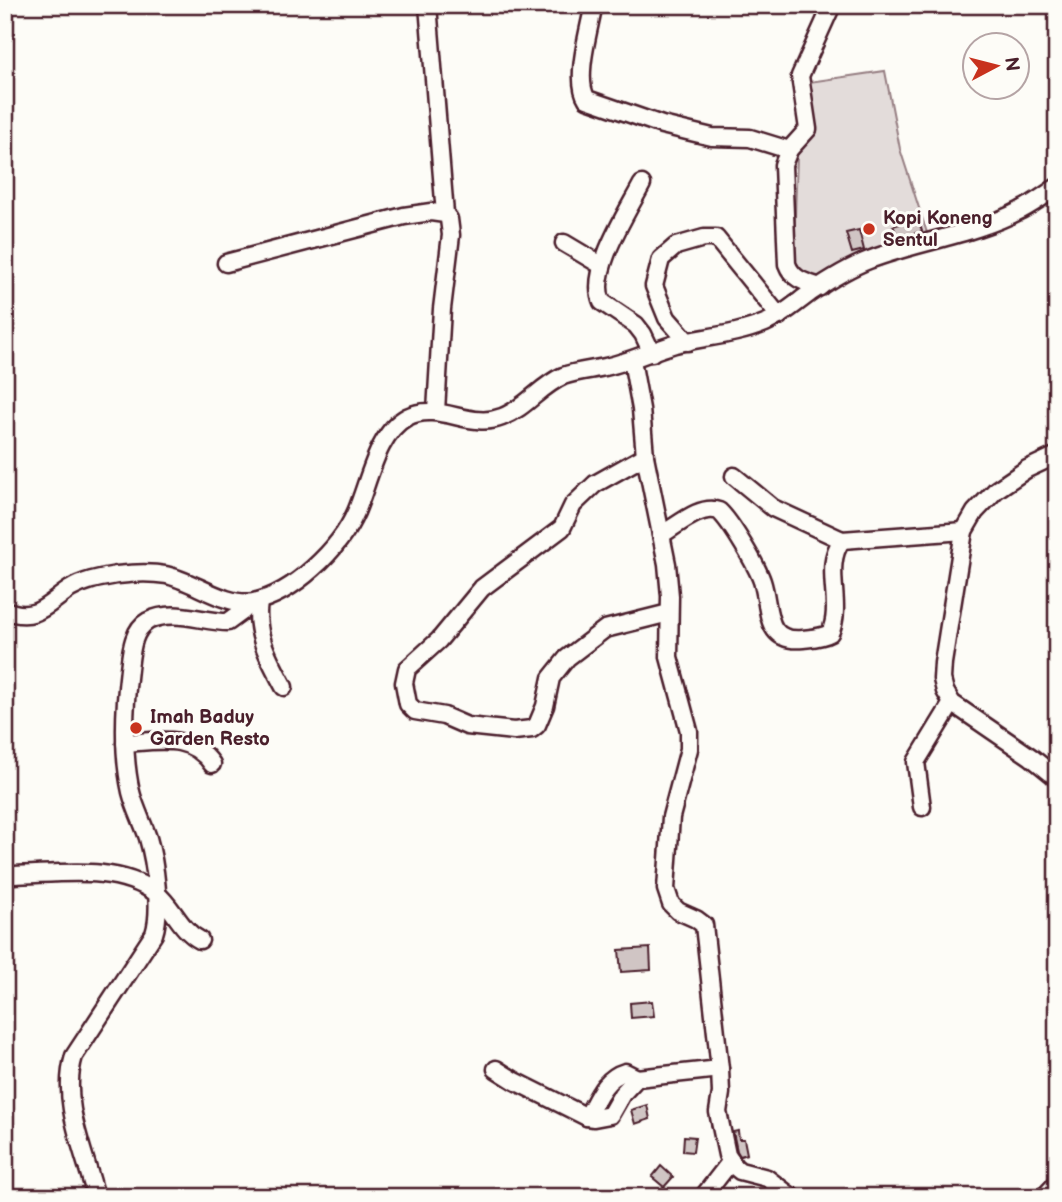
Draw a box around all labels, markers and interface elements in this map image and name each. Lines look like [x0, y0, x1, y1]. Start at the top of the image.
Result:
north arrow [960, 32, 1030, 102]
text: N [999, 56, 1024, 73]
place label: Kopi Koneng Sentul [883, 207, 993, 252]
marker: Kopi Koneng Sentul [861, 221, 877, 237]
place label: Imah Baduy Garden Resto [150, 706, 270, 751]
marker: Imah Baduy Garden Resto [128, 720, 144, 736]

